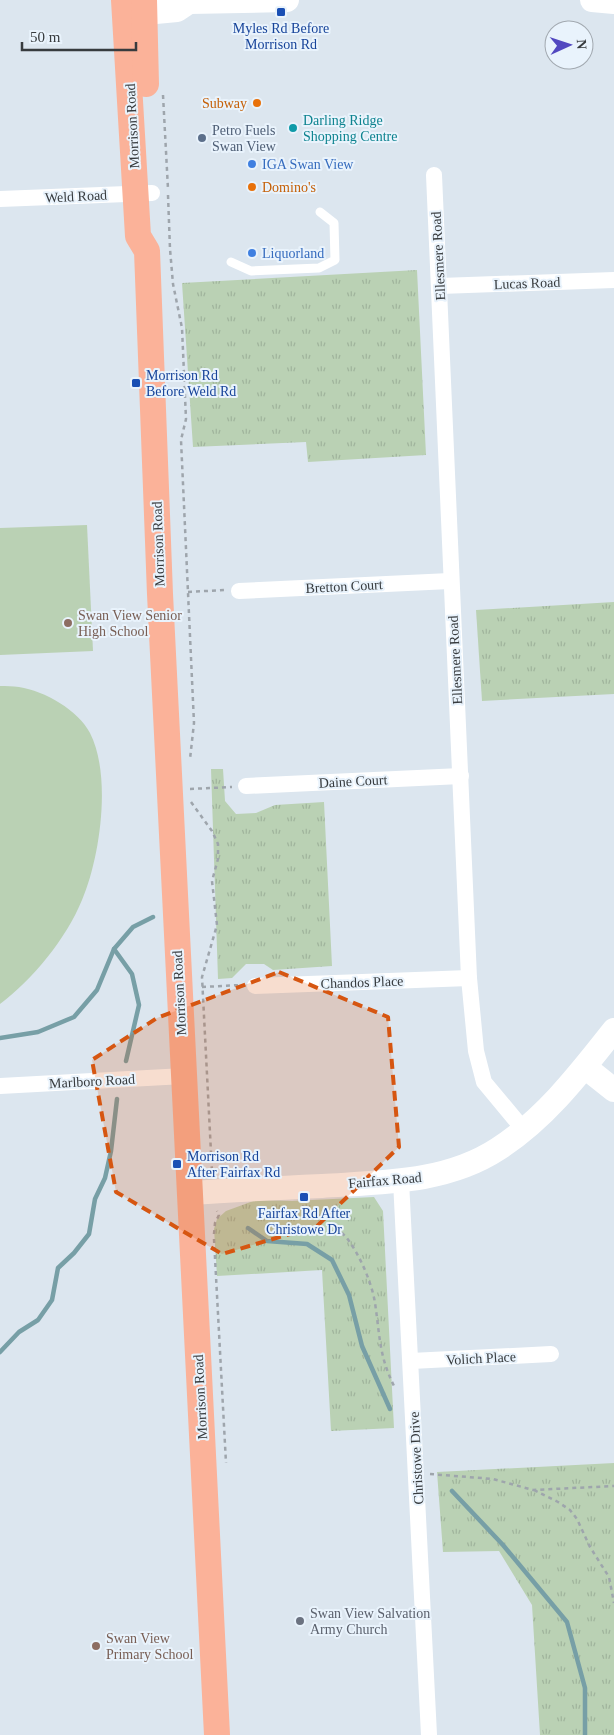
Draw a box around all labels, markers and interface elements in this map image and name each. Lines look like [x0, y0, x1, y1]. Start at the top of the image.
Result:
marker: Myles Rd Before Morrison Rd [275, 6, 287, 18]
scale bar [22, 20, 136, 52]
north arrow [544, 20, 594, 70]
place label: Myles Rd Before Morrison Rd [233, 21, 329, 52]
text: 50 m [30, 29, 61, 45]
text: N [574, 39, 589, 50]
street label: Morrison Road [123, 83, 142, 169]
place label: Subway [202, 96, 247, 111]
marker: Subway [251, 97, 263, 109]
place label: Darling Ridge Shopping Centre [303, 113, 398, 144]
marker: Darling Ridge Shopping Centre [287, 122, 299, 134]
place label: Petro Fuels Swan View [212, 123, 277, 154]
marker: Petro Fuels Swan View [196, 132, 208, 144]
place label: IGA Swan View [262, 157, 354, 172]
marker: IGA Swan View [246, 158, 258, 170]
place label: Domino's [262, 180, 316, 195]
marker: Domino's [246, 181, 258, 193]
street label: Weld Road [45, 187, 108, 206]
street label: Ellesmere Road [429, 211, 448, 301]
place label: Liquorland [262, 246, 324, 261]
marker: Liquorland [246, 247, 258, 259]
street label: Lucas Road [494, 275, 561, 292]
place label: Morrison Rd Before Weld Rd [146, 368, 236, 399]
marker: Morrison Rd Before Weld Rd [130, 377, 142, 389]
street label: Morrison Road [150, 501, 167, 587]
street label: Bretton Court [305, 577, 383, 596]
place label: Swan View Senior High School [78, 608, 182, 639]
street label: Ellesmere Road [446, 615, 465, 705]
marker: Swan View Senior High School [62, 617, 74, 629]
street label: Daine Court [318, 772, 388, 791]
street label: Morrison Road [170, 950, 189, 1036]
street label: Chandos Place [320, 974, 404, 991]
street label: Marlboro Road [49, 1072, 135, 1091]
place label: Morrison Rd After Fairfax Rd [187, 1149, 280, 1180]
marker: Morrison Rd After Fairfax Rd [171, 1158, 183, 1170]
street label: Fairfax Road [348, 1170, 422, 1191]
marker: Fairfax Rd After Christowe Dr [298, 1191, 310, 1203]
place label: Fairfax Rd After Christowe Dr [258, 1206, 351, 1237]
street label: Volich Place [446, 1349, 516, 1368]
street label: Morrison Road [191, 1354, 210, 1440]
street label: Christowe Drive [407, 1411, 426, 1505]
place label: Swan View Salvation Army Church [310, 1606, 430, 1637]
marker: Swan View Salvation Army Church [294, 1615, 306, 1627]
place label: Swan View Primary School [106, 1631, 194, 1662]
marker: Swan View Primary School [90, 1640, 102, 1652]

